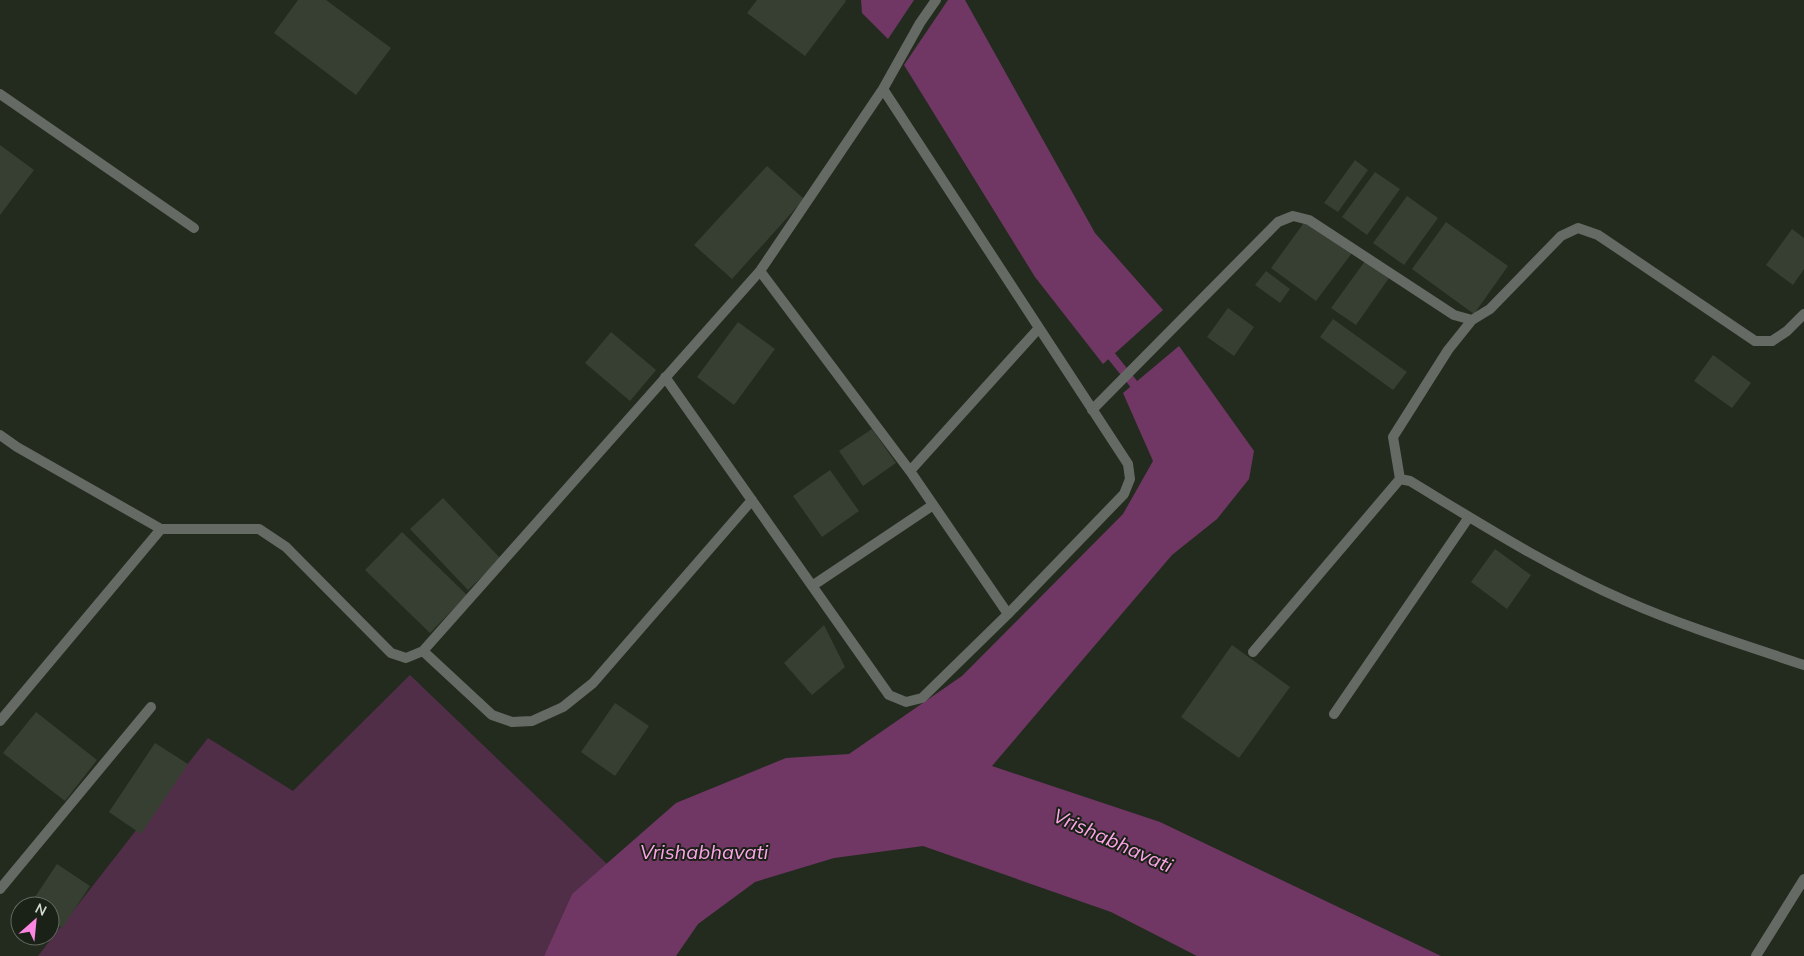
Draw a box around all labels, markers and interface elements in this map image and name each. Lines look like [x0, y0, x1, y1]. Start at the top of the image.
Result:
water label: Vrishabhavati [1049, 802, 1177, 878]
water label: Vrishabhavati [640, 839, 768, 864]
north arrow [10, 896, 60, 946]
text: N [32, 899, 50, 920]

